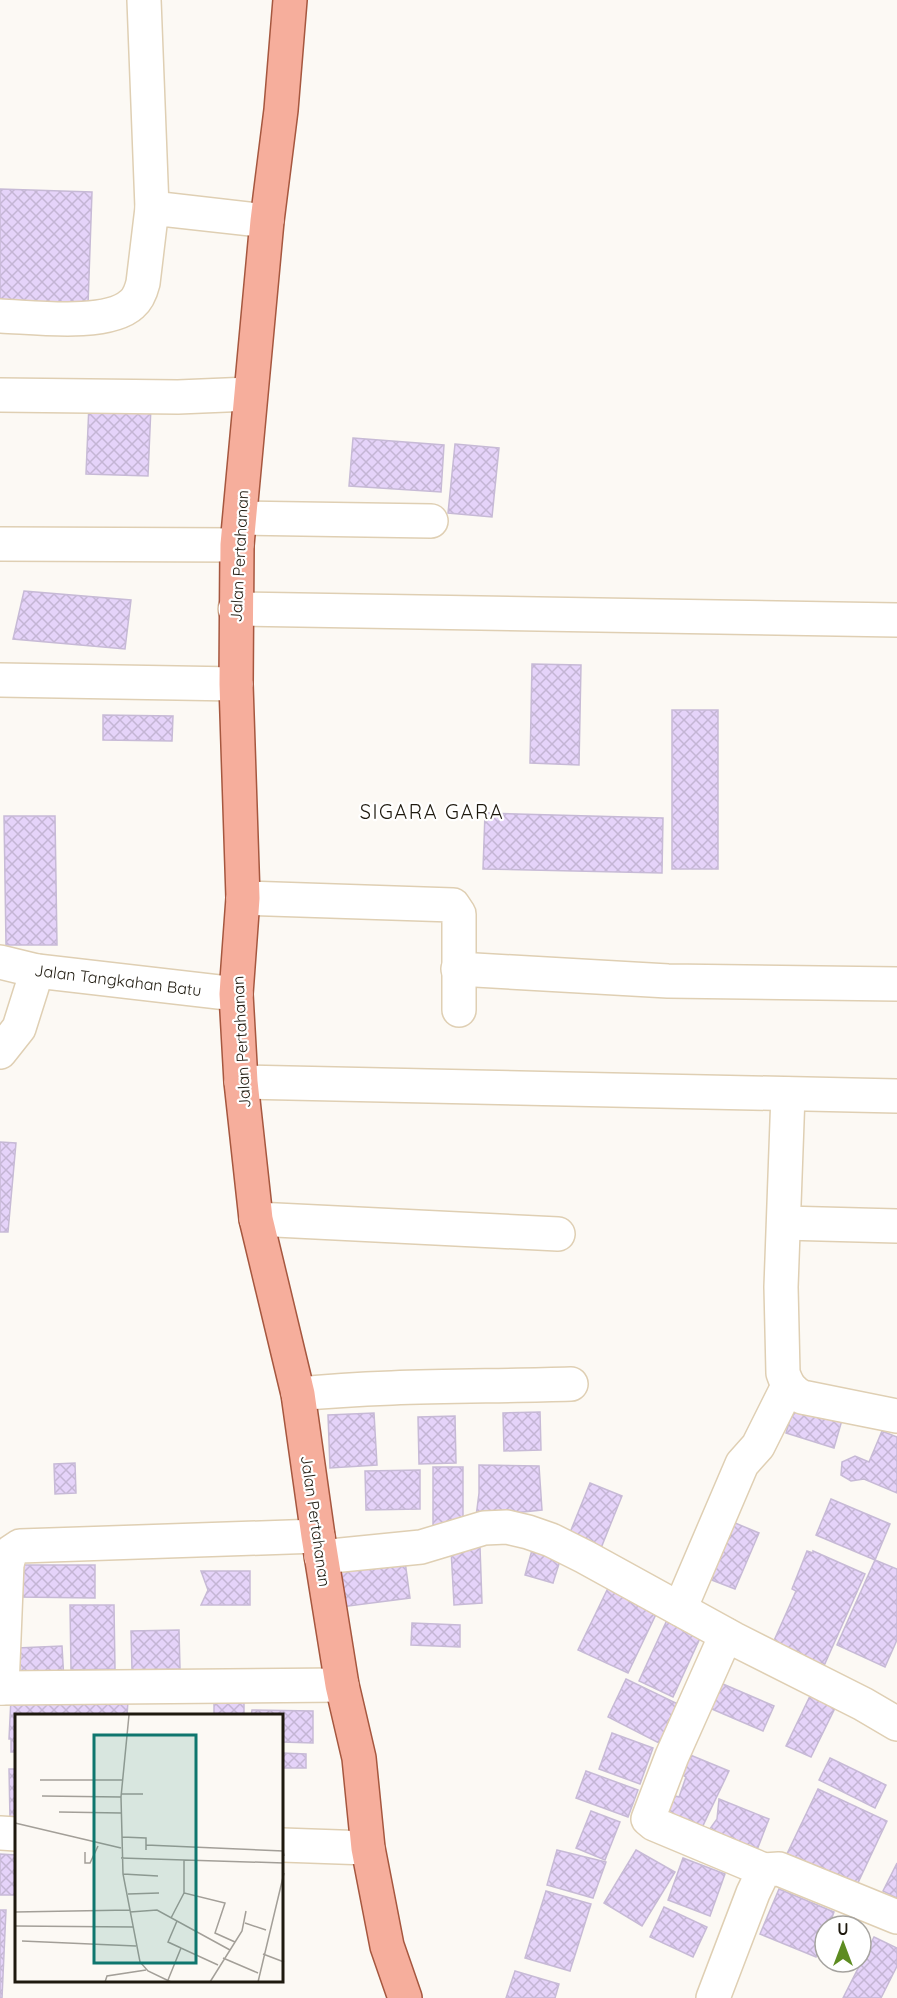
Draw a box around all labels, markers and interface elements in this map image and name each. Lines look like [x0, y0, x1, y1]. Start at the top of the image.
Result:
street label: Jalan Pertahanan [226, 489, 252, 623]
district label: SIGARA GARA [360, 799, 504, 824]
street label: Jalan Tangkahan Batu [33, 960, 203, 1000]
street label: Jalan Pertahanan [228, 975, 254, 1109]
street label: Jalan Pertahanan [297, 1454, 335, 1588]
inset map [15, 1714, 284, 1983]
north arrow [813, 1914, 873, 1974]
text: U [837, 1919, 849, 1939]

